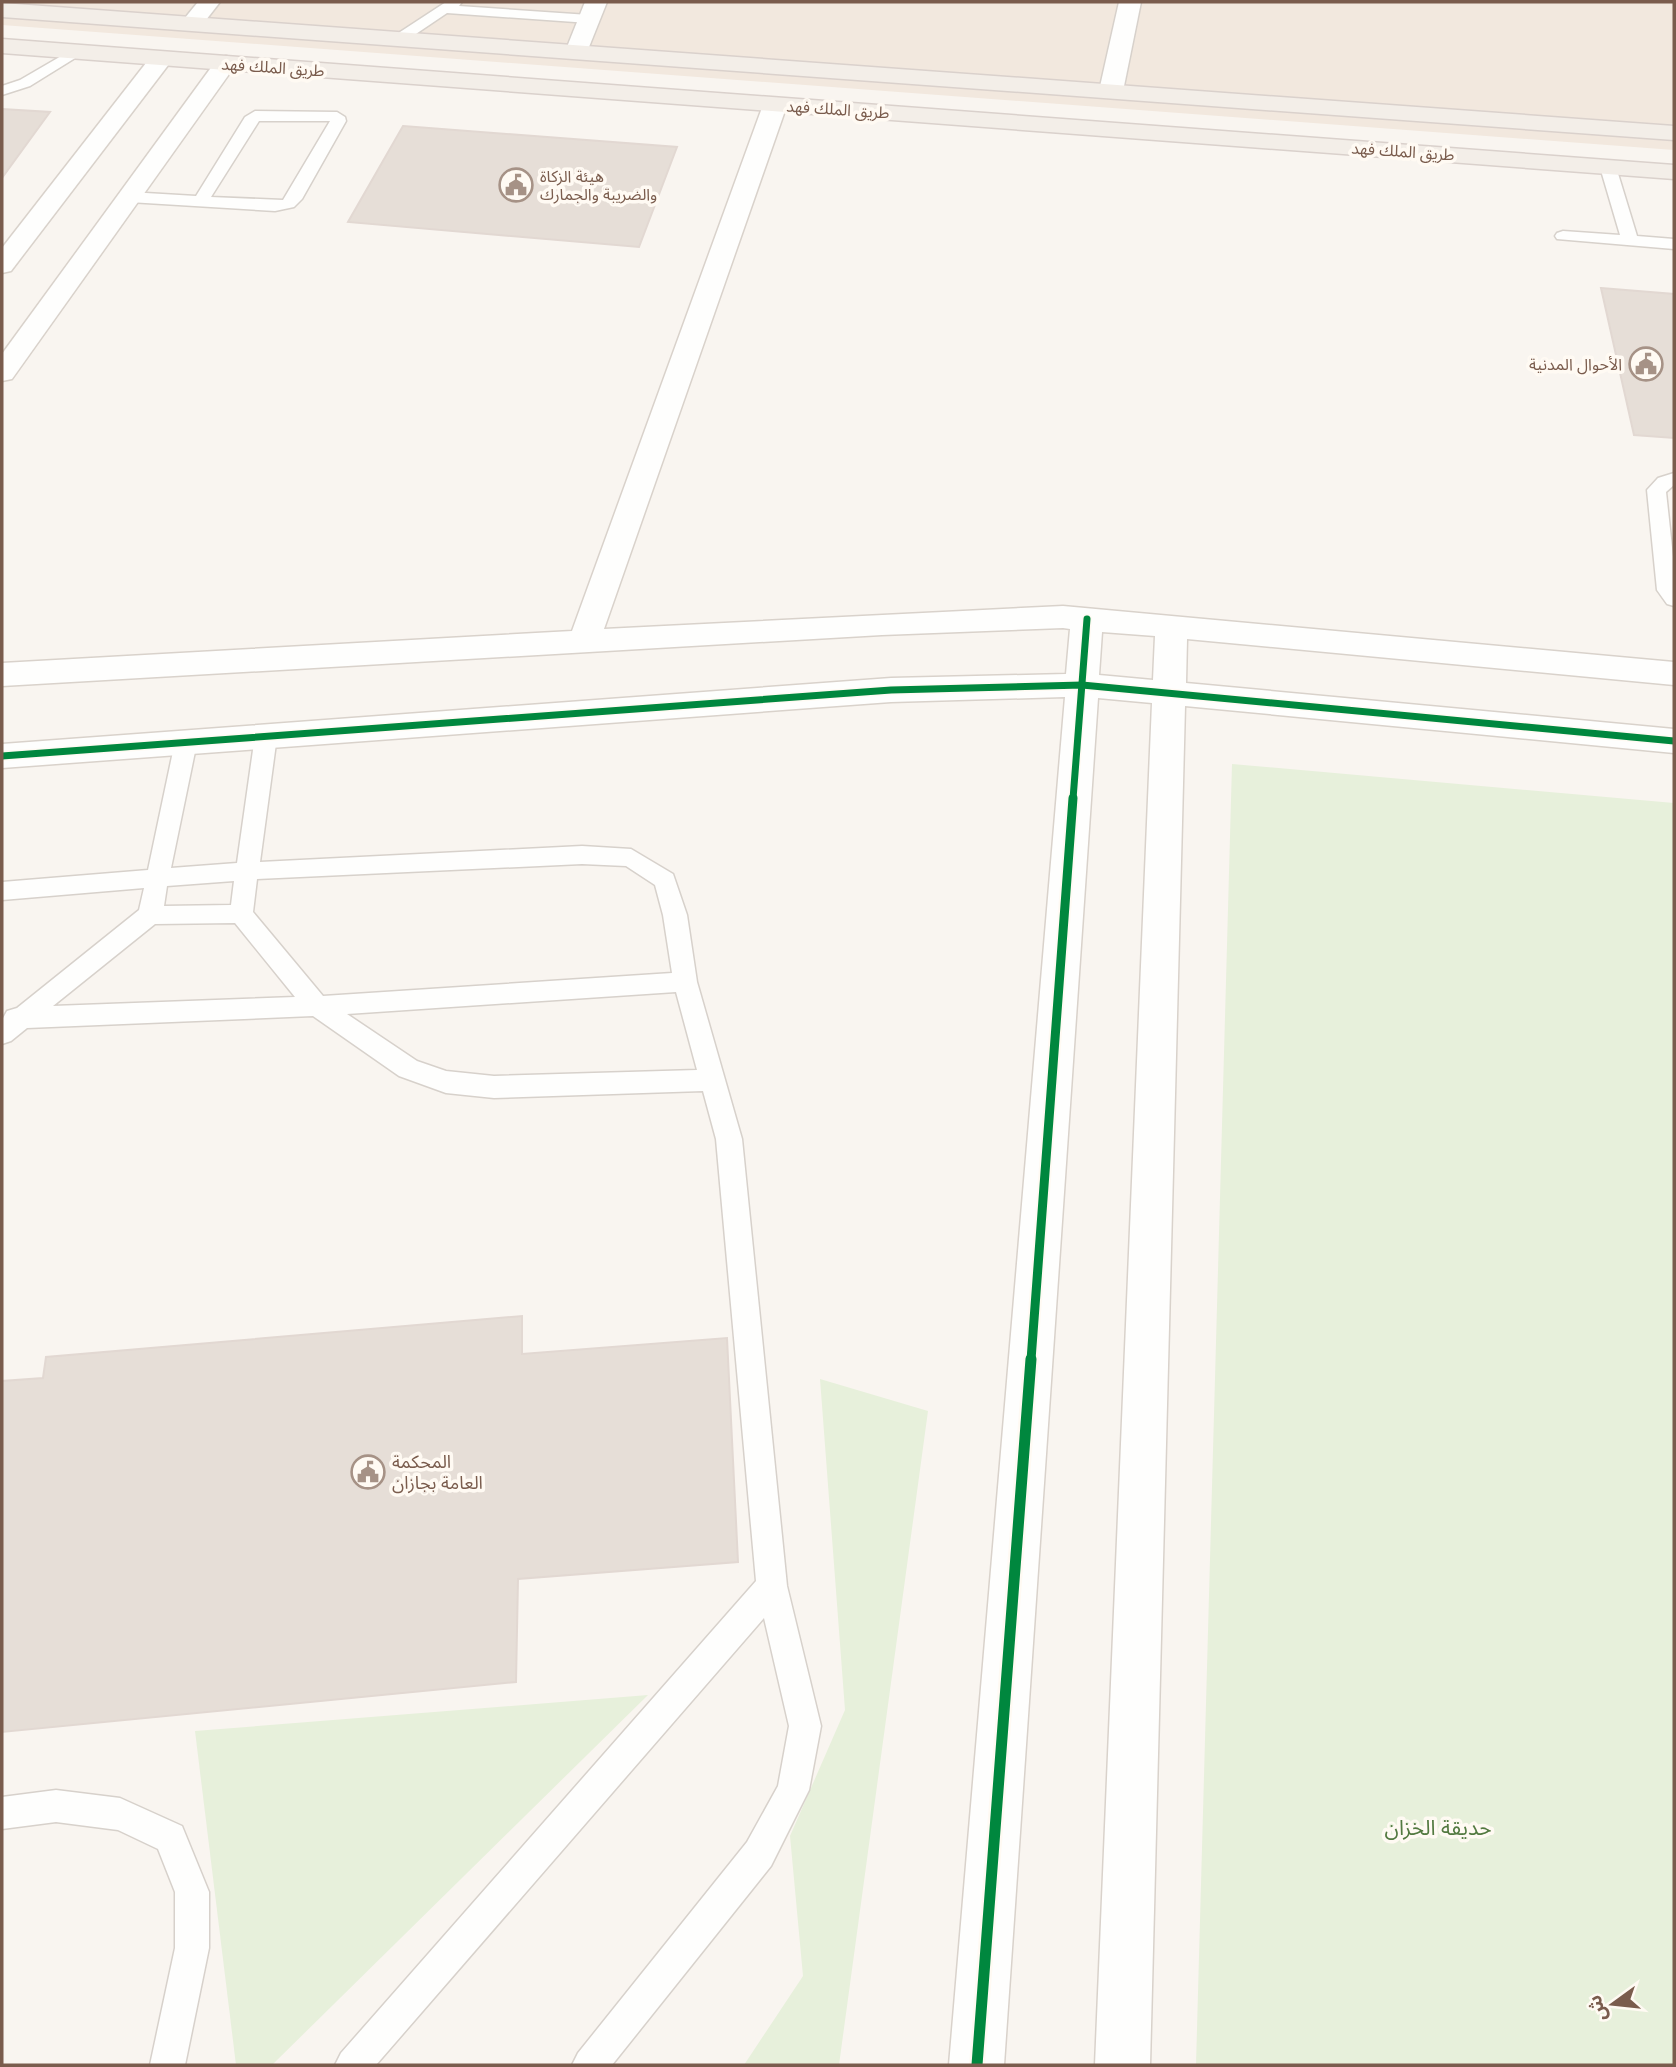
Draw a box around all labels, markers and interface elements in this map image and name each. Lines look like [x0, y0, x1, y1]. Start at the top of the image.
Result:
street label: طريق الملك فهد [221, 54, 325, 82]
street label: طريق الملك فهد [786, 96, 890, 124]
street label: طريق الملك فهد [1351, 138, 1455, 166]
public building icon: هيئة الزكاة والضريبة والجمارك [497, 166, 535, 204]
place label: هيئة الزكاة والضريبة والجمارك [540, 167, 657, 204]
public building icon: الأحوال المدنية [1627, 345, 1665, 383]
place label: الأحوال المدنية [1529, 355, 1622, 375]
place label: المحكمة العامة بجازان [392, 1451, 483, 1494]
public building icon: المحكمة العامة بجازان [349, 1453, 387, 1491]
park label: حديقة الخزان [1385, 1815, 1492, 1841]
north arrow [1578, 1969, 1648, 2039]
text: ش [1583, 1993, 1612, 2024]

